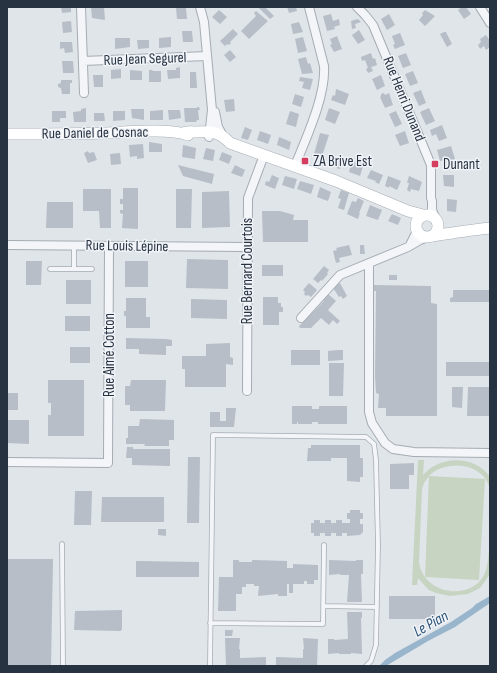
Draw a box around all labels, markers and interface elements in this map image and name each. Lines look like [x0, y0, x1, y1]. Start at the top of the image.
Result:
street label: Rue Jean Segurel [103, 48, 187, 70]
street label: Rue Henri Dunand [378, 54, 430, 144]
street label: Rue Daniel de Cosnac [41, 123, 149, 143]
place label: ZA Brive Est [313, 152, 372, 171]
place label: Dunant [443, 155, 480, 174]
marker: ZA Brive Est [300, 156, 310, 166]
marker: Dunant [430, 159, 440, 169]
street label: Rue Bernard Courtois [238, 218, 257, 324]
street label: Rue Louis Lépine [85, 236, 169, 256]
street label: Rue Aimé Cotton [100, 313, 119, 397]
water label: Le Pian [410, 607, 452, 641]

